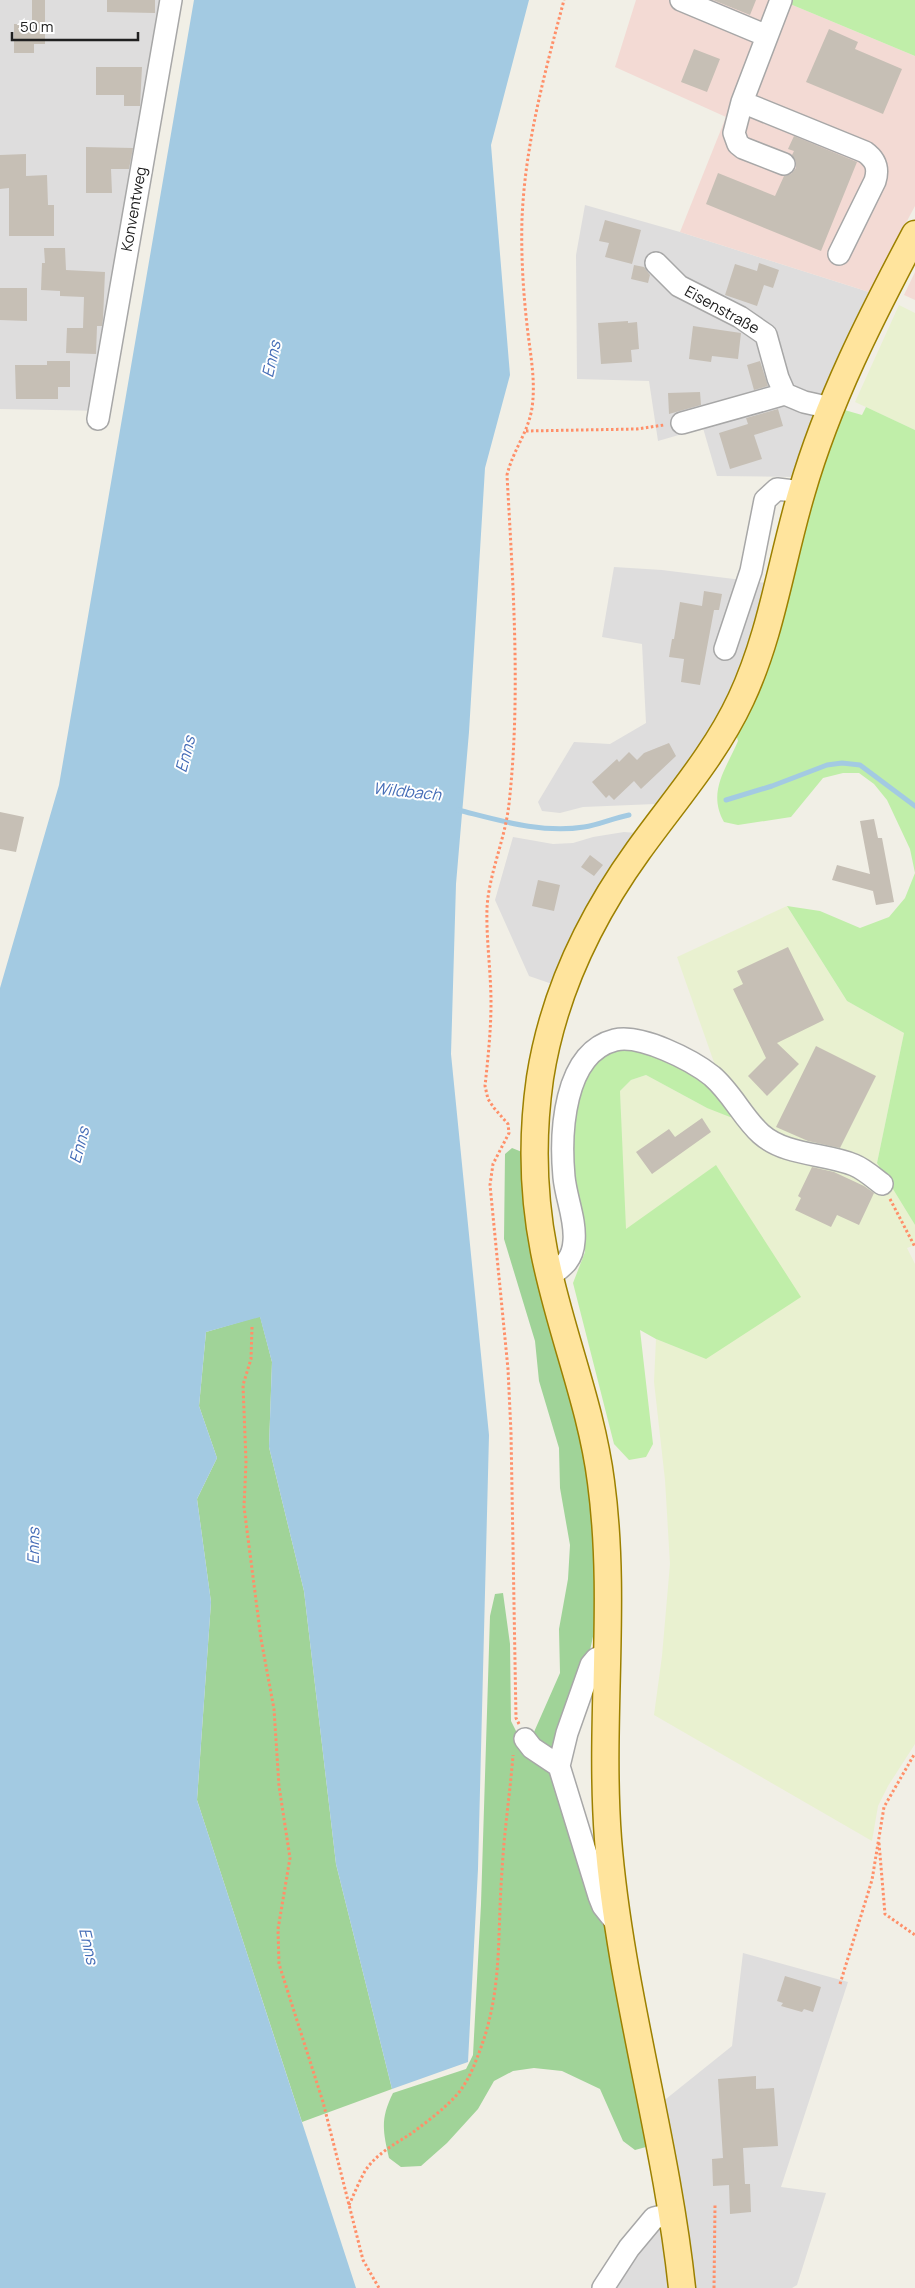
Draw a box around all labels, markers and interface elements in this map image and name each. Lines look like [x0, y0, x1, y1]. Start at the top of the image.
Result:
scale bar [12, 10, 139, 42]
text: 50 m [20, 16, 54, 37]
street label: Konventweg [116, 165, 151, 253]
street label: Eisenstraße [681, 280, 764, 339]
water label: Enns [256, 337, 286, 379]
water label: Enns [170, 732, 201, 774]
water label: Wildbach [372, 776, 443, 806]
water label: Enns [64, 1123, 95, 1165]
water label: Enns [22, 1526, 44, 1564]
water label: Enns [74, 1926, 104, 1968]

